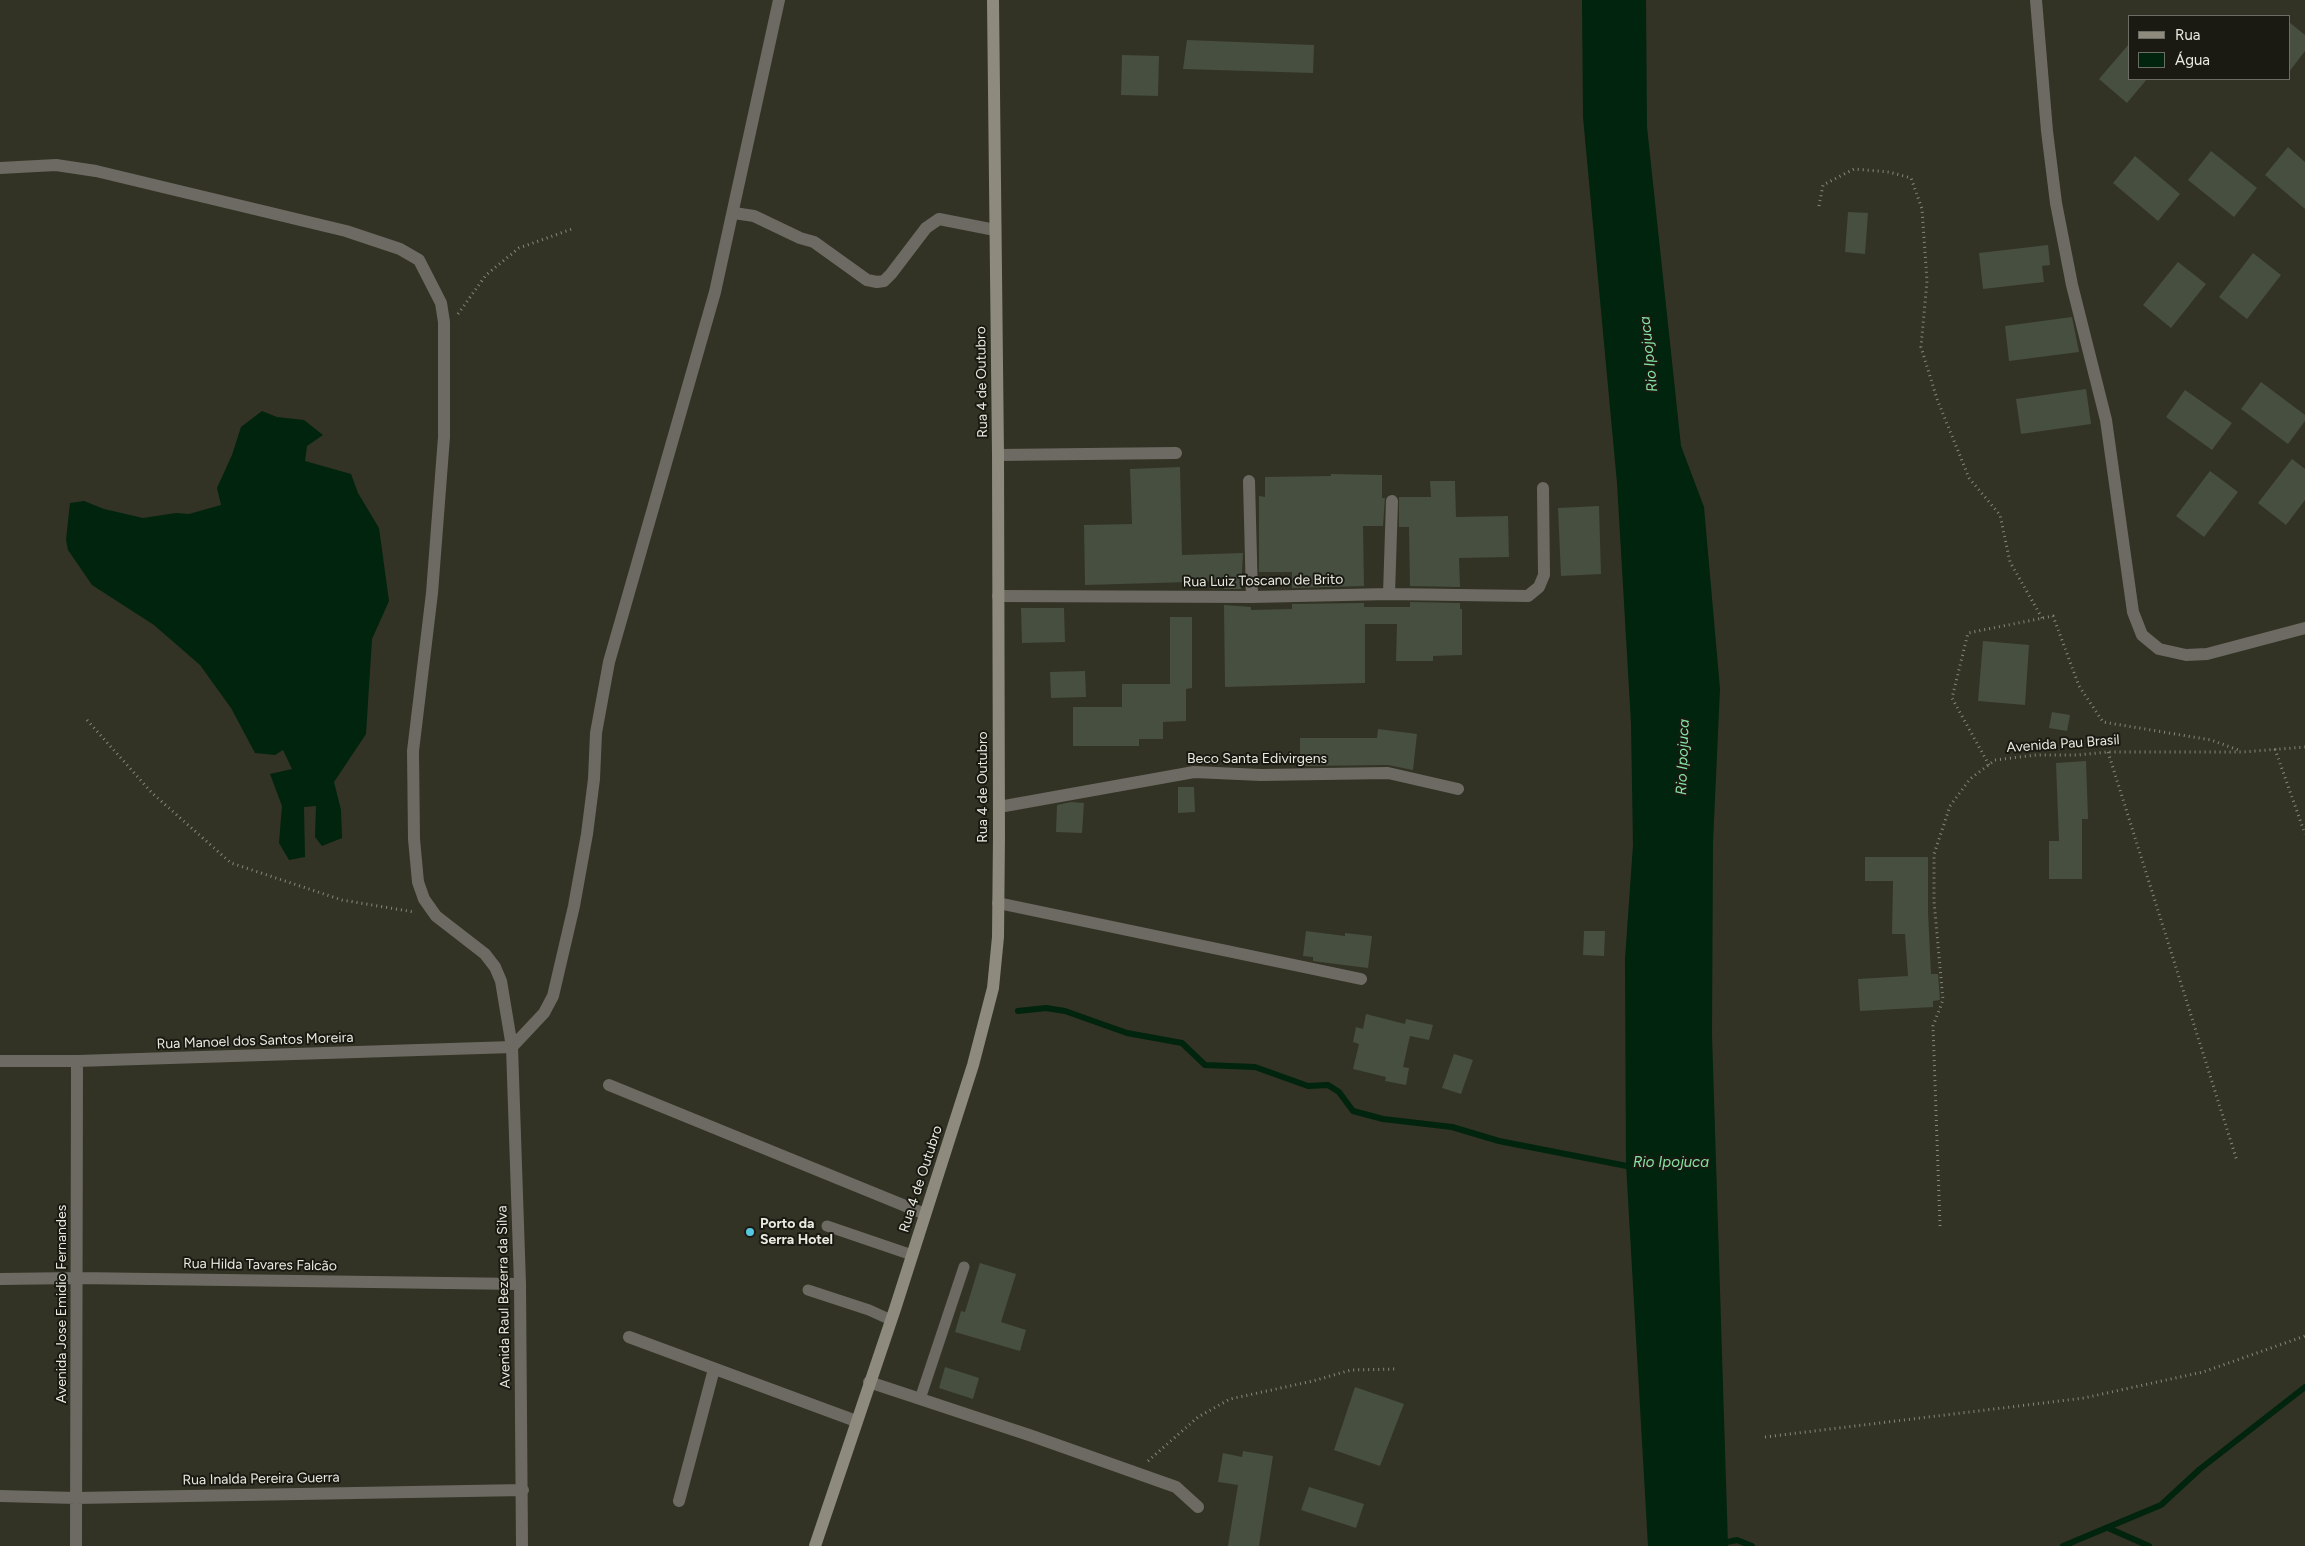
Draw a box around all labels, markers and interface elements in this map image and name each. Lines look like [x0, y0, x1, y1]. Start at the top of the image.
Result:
legend [2128, 15, 2290, 80]
text: Rua [2175, 26, 2200, 44]
text: Água [2175, 51, 2210, 69]
water label: Rio Ipojuca [1636, 315, 1662, 393]
street label: Rua 4 de Outubro [973, 326, 991, 438]
street label: Rua Luiz Toscano de Brito [1183, 571, 1343, 591]
water label: Rio Ipojuca [1673, 719, 1693, 795]
street label: Rua 4 de Outubro [975, 731, 991, 843]
street label: Avenida Pau Brasil [2006, 732, 2120, 756]
street label: Beco Santa Edivirgens [1187, 751, 1327, 767]
street label: Rua Manoel dos Santos Moreira [156, 1029, 354, 1053]
street label: Rua 4 de Outubro [896, 1123, 946, 1235]
water label: Rio Ipojuca [1633, 1154, 1709, 1172]
street label: Avenida Jose Emidio Fernandes [54, 1205, 70, 1403]
street label: Avenida Raul Bezerra da Silva [494, 1205, 514, 1389]
place label: Porto da Serra Hotel [760, 1216, 833, 1248]
marker: Porto da Serra Hotel [744, 1226, 756, 1238]
street label: Rua Hilda Tavares Falcão [183, 1255, 337, 1275]
street label: Rua Inalda Pereira Guerra [182, 1469, 340, 1489]

